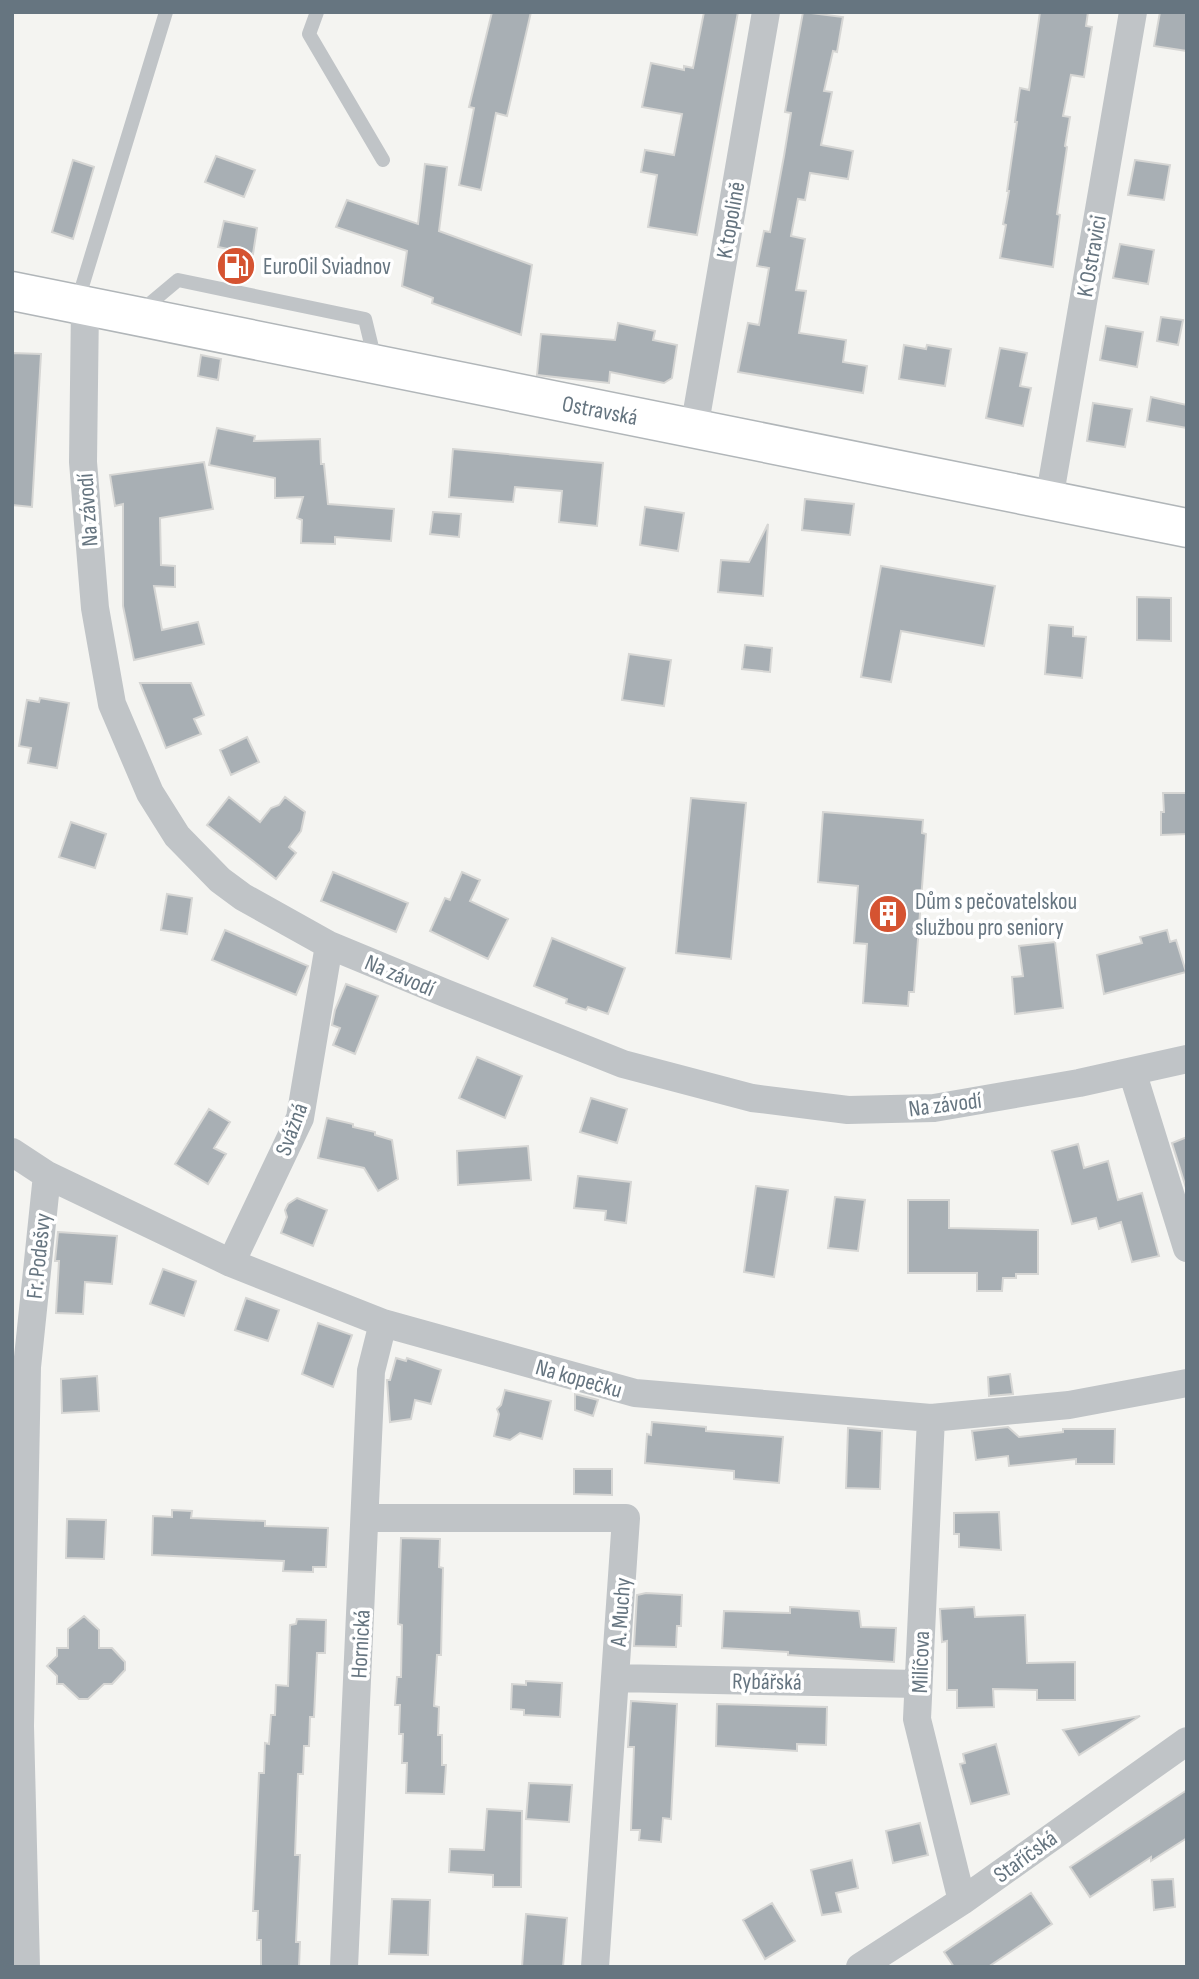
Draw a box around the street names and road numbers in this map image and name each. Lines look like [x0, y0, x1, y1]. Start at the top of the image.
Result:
street label: K topolině [710, 180, 752, 261]
street label: K Ostravici [1071, 213, 1113, 299]
street label: Ostravská [560, 390, 640, 432]
street label: Na závodí [71, 472, 105, 547]
street label: Na závodí [360, 949, 439, 1003]
street label: Na závodí [907, 1087, 984, 1123]
street label: Svážná [270, 1099, 314, 1160]
street label: Fr. Podešvy [21, 1212, 57, 1300]
street label: Na kopečku [532, 1353, 625, 1405]
street label: A. Muchy [605, 1576, 637, 1649]
street label: Hornická [345, 1609, 377, 1679]
street label: Milíčova [906, 1630, 936, 1694]
street label: Rybářská [732, 1667, 802, 1697]
street label: Staříčská [988, 1824, 1063, 1889]

